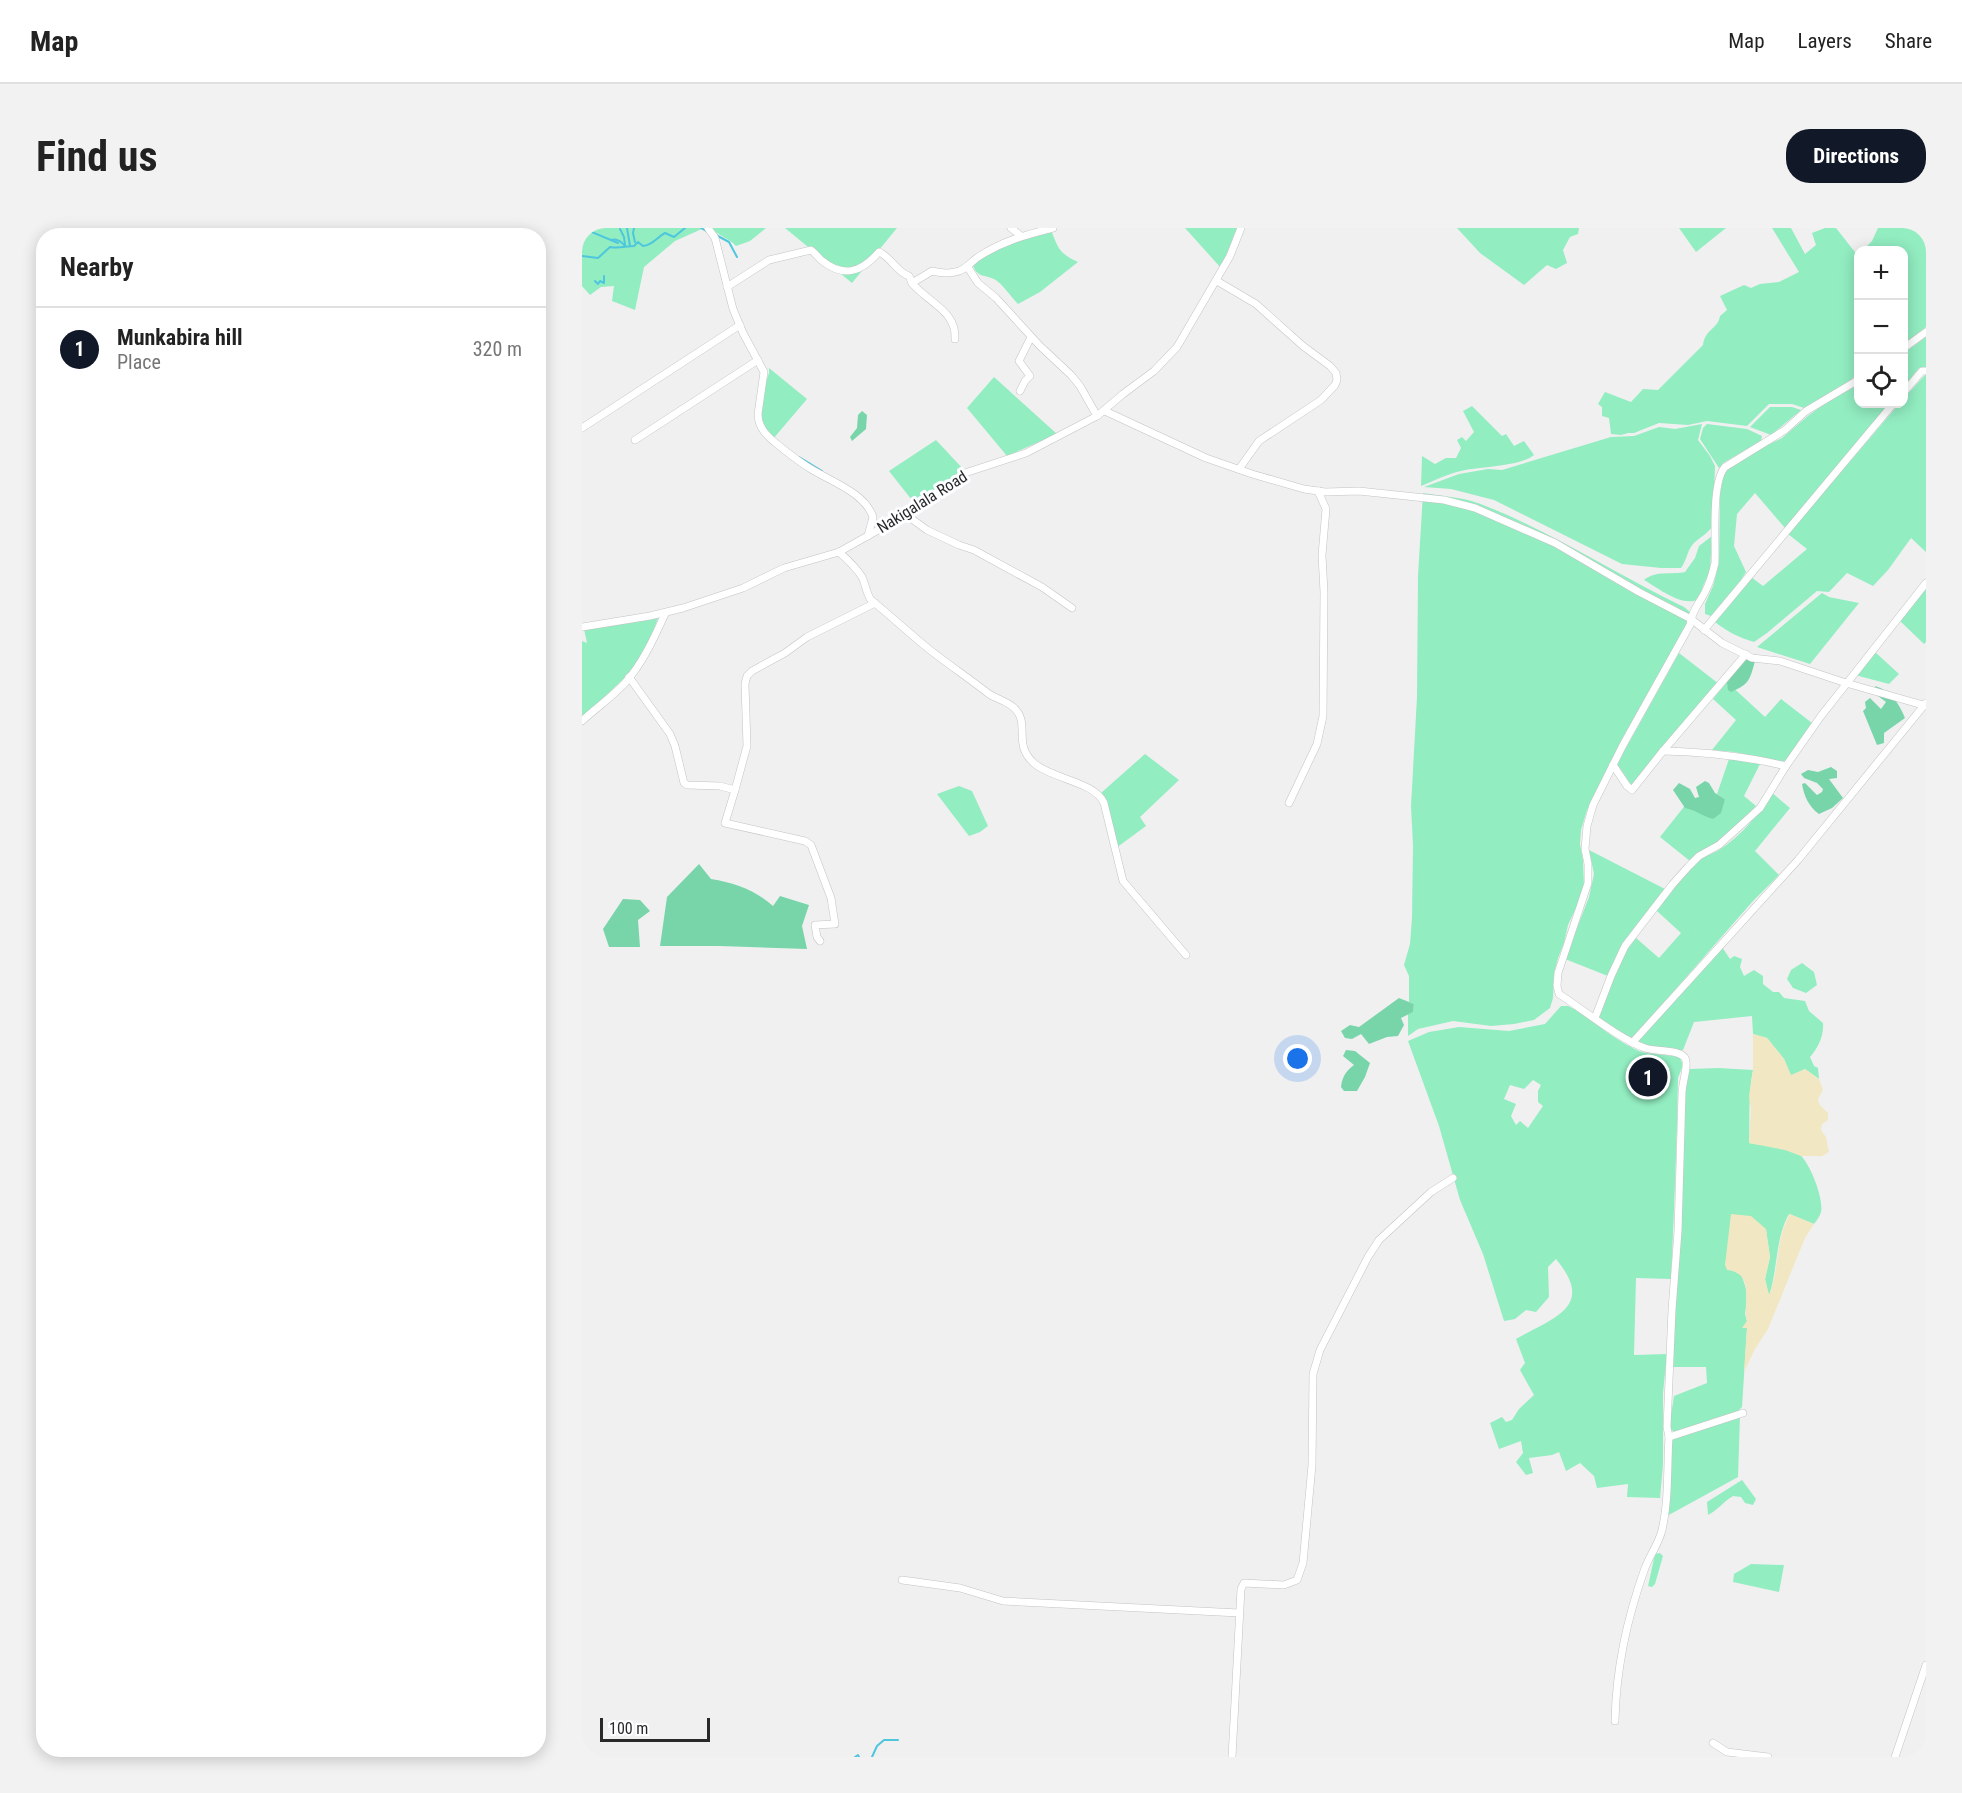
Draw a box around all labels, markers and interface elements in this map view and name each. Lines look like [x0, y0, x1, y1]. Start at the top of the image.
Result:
text: Map [30, 25, 78, 58]
text: Map [1728, 29, 1765, 53]
text: Layers [1798, 29, 1852, 53]
text: Share [1885, 29, 1932, 53]
button: Directions [1786, 129, 1926, 183]
text: Find us [36, 132, 157, 181]
map controls [1854, 246, 1908, 408]
button: + [1854, 246, 1908, 300]
text: Nearby [60, 252, 134, 282]
button: − [1854, 300, 1908, 354]
text: Munkabira hill [117, 325, 243, 350]
text: 1 [74, 337, 85, 361]
text: 320 m [473, 337, 522, 361]
text: Place [117, 350, 161, 374]
button: locate [1854, 354, 1908, 408]
street label: Nakigalala Road [874, 467, 970, 537]
your location [1283, 1044, 1312, 1073]
pin: 1 [1628, 1054, 1668, 1100]
scale bar [600, 1715, 710, 1742]
text: 100 m [609, 1719, 648, 1738]

